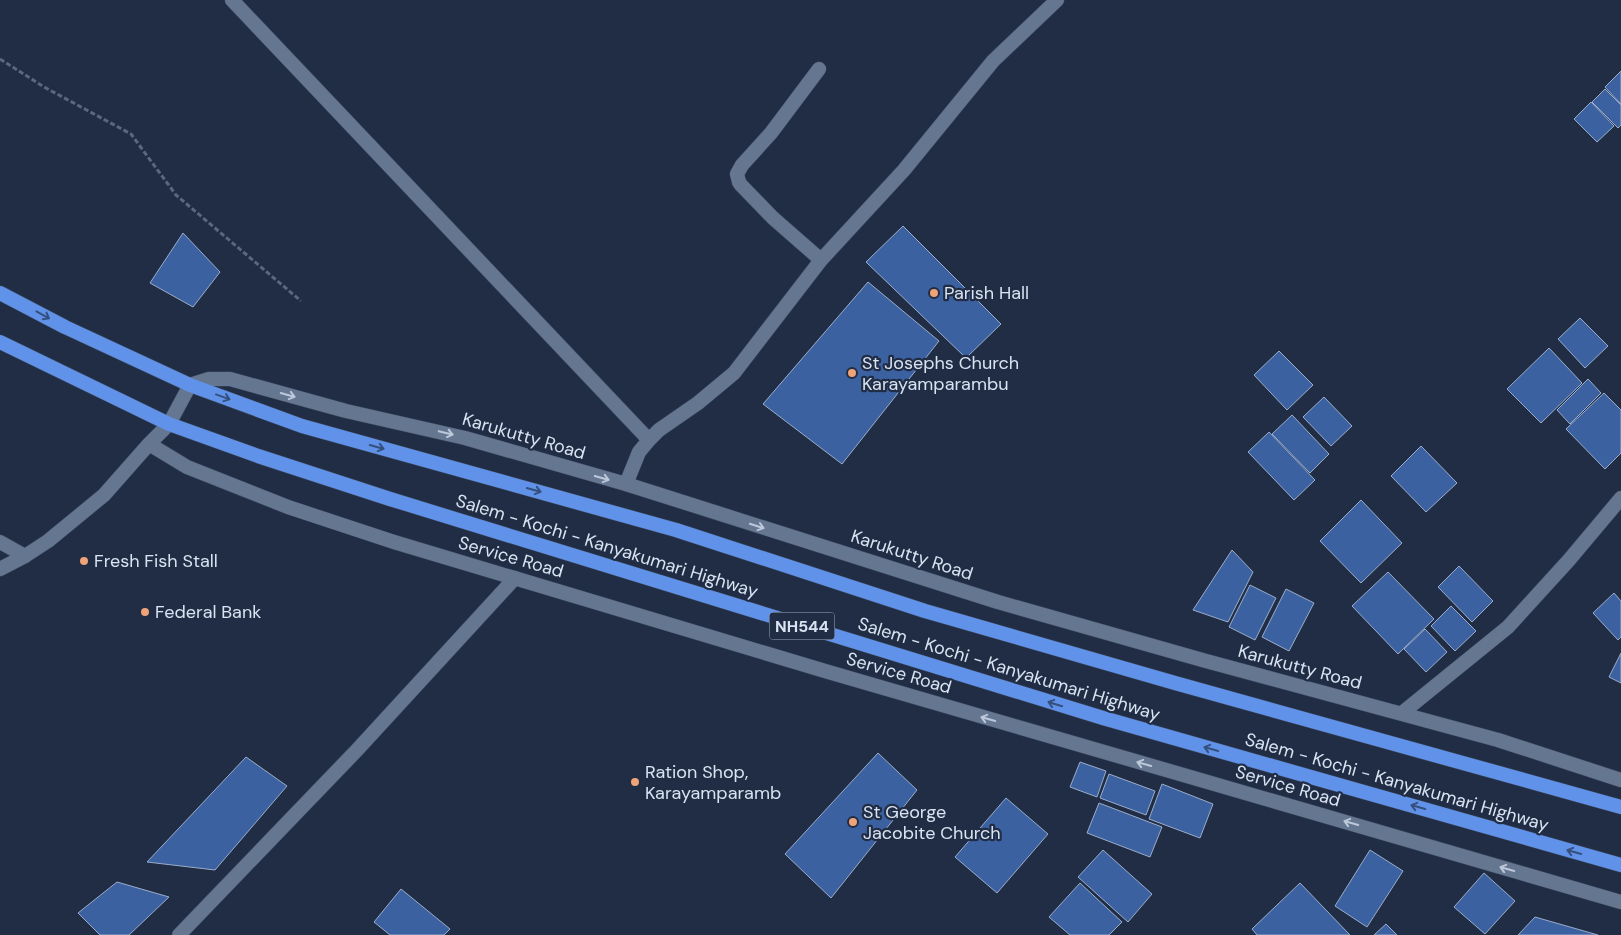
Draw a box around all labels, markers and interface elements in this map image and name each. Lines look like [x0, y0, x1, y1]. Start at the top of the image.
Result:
place label: Parish Hall [944, 281, 1029, 305]
marker: Parish Hall [928, 287, 940, 299]
one-way arrow [36, 310, 51, 320]
place label: St Josephs Church Karayamparambu [862, 351, 1019, 396]
marker: St Josephs Church Karayamparambu [846, 367, 858, 379]
one-way arrow [280, 391, 296, 400]
one-way arrow [215, 393, 230, 402]
street label: Karukutty Road [460, 407, 588, 465]
one-way arrow [437, 429, 453, 438]
one-way arrow [369, 442, 385, 452]
one-way arrow [594, 473, 610, 483]
one-way arrow [526, 486, 542, 496]
street label: Salem - Kochi - Kanyakumari Highway [453, 489, 761, 603]
one-way arrow [749, 522, 765, 531]
street label: Karukutty Road [848, 524, 976, 586]
street label: Service Road [456, 531, 566, 583]
place label: Fresh Fish Stall [94, 549, 218, 573]
marker: Fresh Fish Stall [78, 555, 90, 567]
place label: Federal Bank [155, 600, 261, 624]
marker: Federal Bank [139, 606, 151, 618]
road number: NH544 [770, 612, 834, 640]
street label: Salem - Kochi - Kanyakumari Highway [855, 612, 1163, 726]
street label: Karukutty Road [1236, 639, 1364, 695]
street label: Service Road [844, 647, 954, 699]
one-way arrow [1047, 698, 1063, 708]
one-way arrow [981, 713, 997, 723]
street label: Salem - Kochi - Kanyakumari Highway [1242, 727, 1552, 837]
one-way arrow [1203, 743, 1219, 753]
one-way arrow [1137, 758, 1153, 768]
place label: Ration Shop, Karayamparamb [645, 760, 781, 805]
street label: Service Road [1233, 760, 1343, 812]
marker: Ration Shop, Karayamparamb [629, 776, 641, 788]
place label: St George Jacobite Church [863, 800, 1001, 845]
one-way arrow [1410, 802, 1426, 812]
marker: St George Jacobite Church [847, 816, 859, 828]
one-way arrow [1343, 818, 1359, 828]
one-way arrow [1567, 846, 1583, 856]
one-way arrow [1499, 863, 1515, 873]

